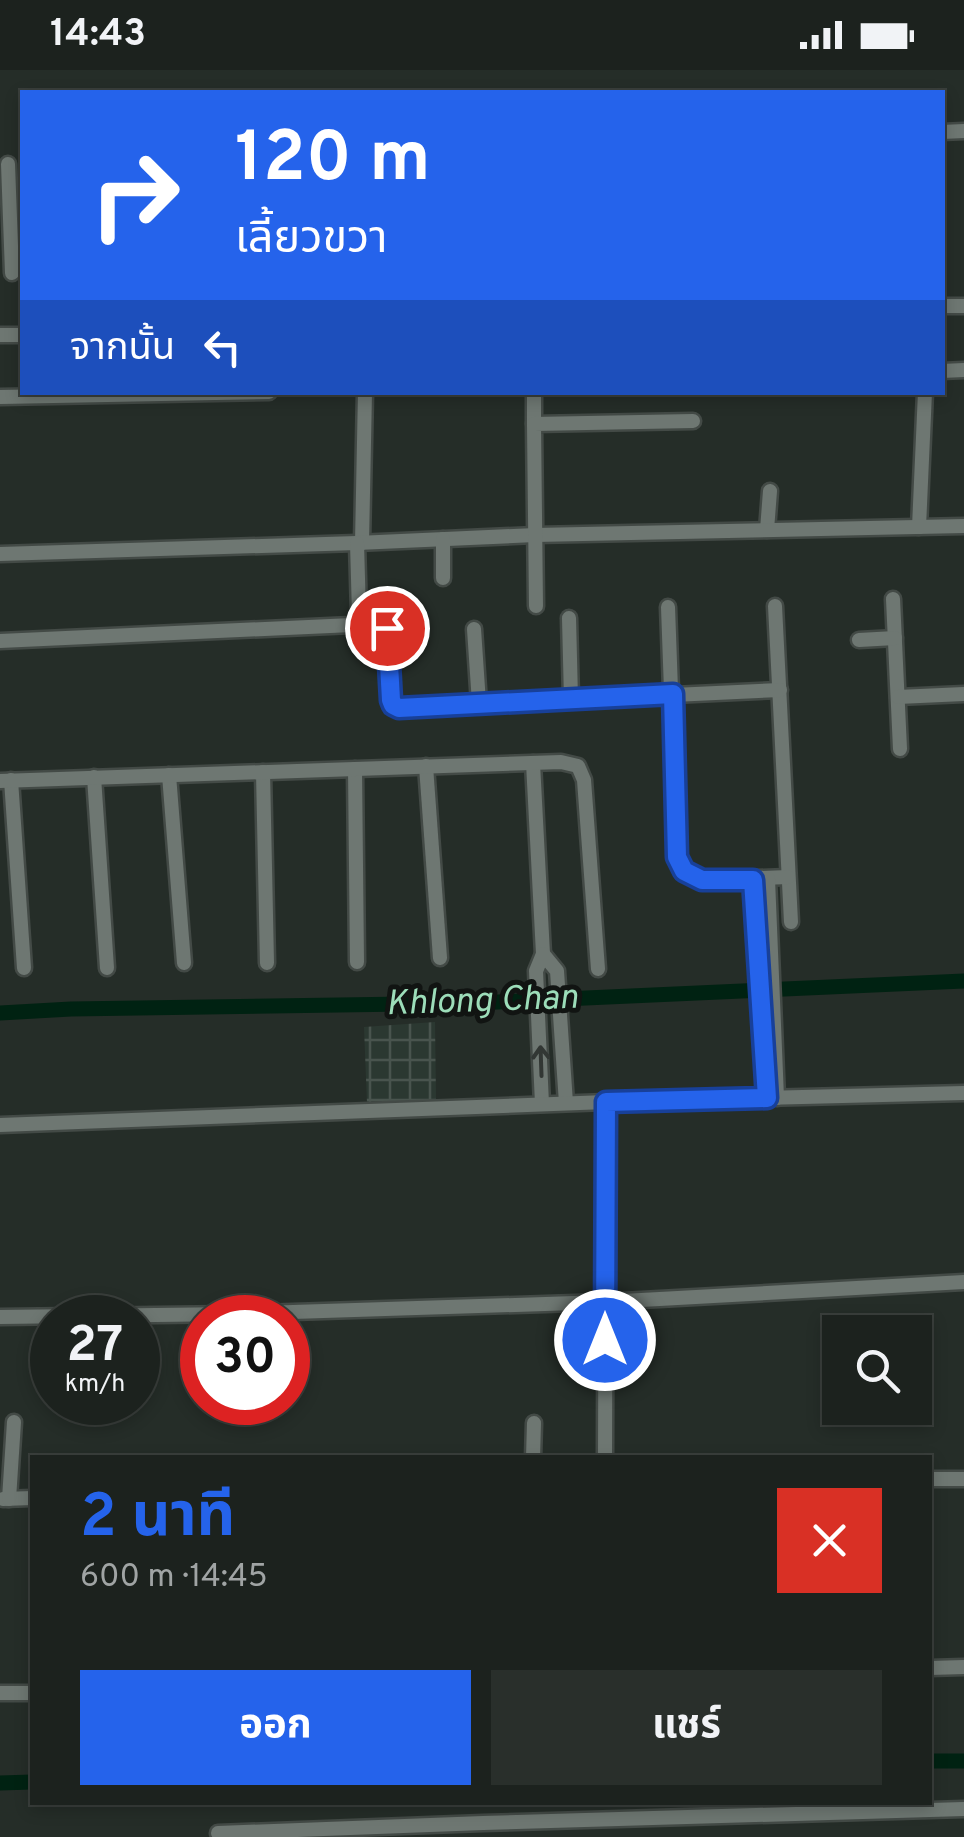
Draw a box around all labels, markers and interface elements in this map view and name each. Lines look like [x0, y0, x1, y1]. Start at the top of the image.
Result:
text: 14:43 [50, 11, 146, 60]
text: 120 m [235, 117, 431, 206]
icon: right [70, 130, 200, 260]
text: เลี้ยวขวา [235, 212, 387, 269]
icon: left [195, 320, 250, 375]
text: จากนั้น [70, 325, 175, 374]
pin [345, 586, 430, 671]
icon: arrive [360, 601, 415, 656]
water label: Khlong Chan [385, 977, 579, 1027]
one-way arrow [531, 1045, 550, 1077]
position arrow [553, 1288, 657, 1392]
speed limit sign: 30 [180, 1295, 310, 1425]
map controls [822, 1315, 932, 1425]
button: search [822, 1315, 932, 1425]
text: 27 [67, 1316, 123, 1379]
text: km/h [65, 1369, 125, 1401]
text: 2 นาที [80, 1482, 235, 1558]
button: close [777, 1488, 882, 1593]
text: 600 m · 14:45 [80, 1558, 268, 1598]
button: ออก [80, 1670, 471, 1785]
button: แชร์ [491, 1670, 882, 1785]

